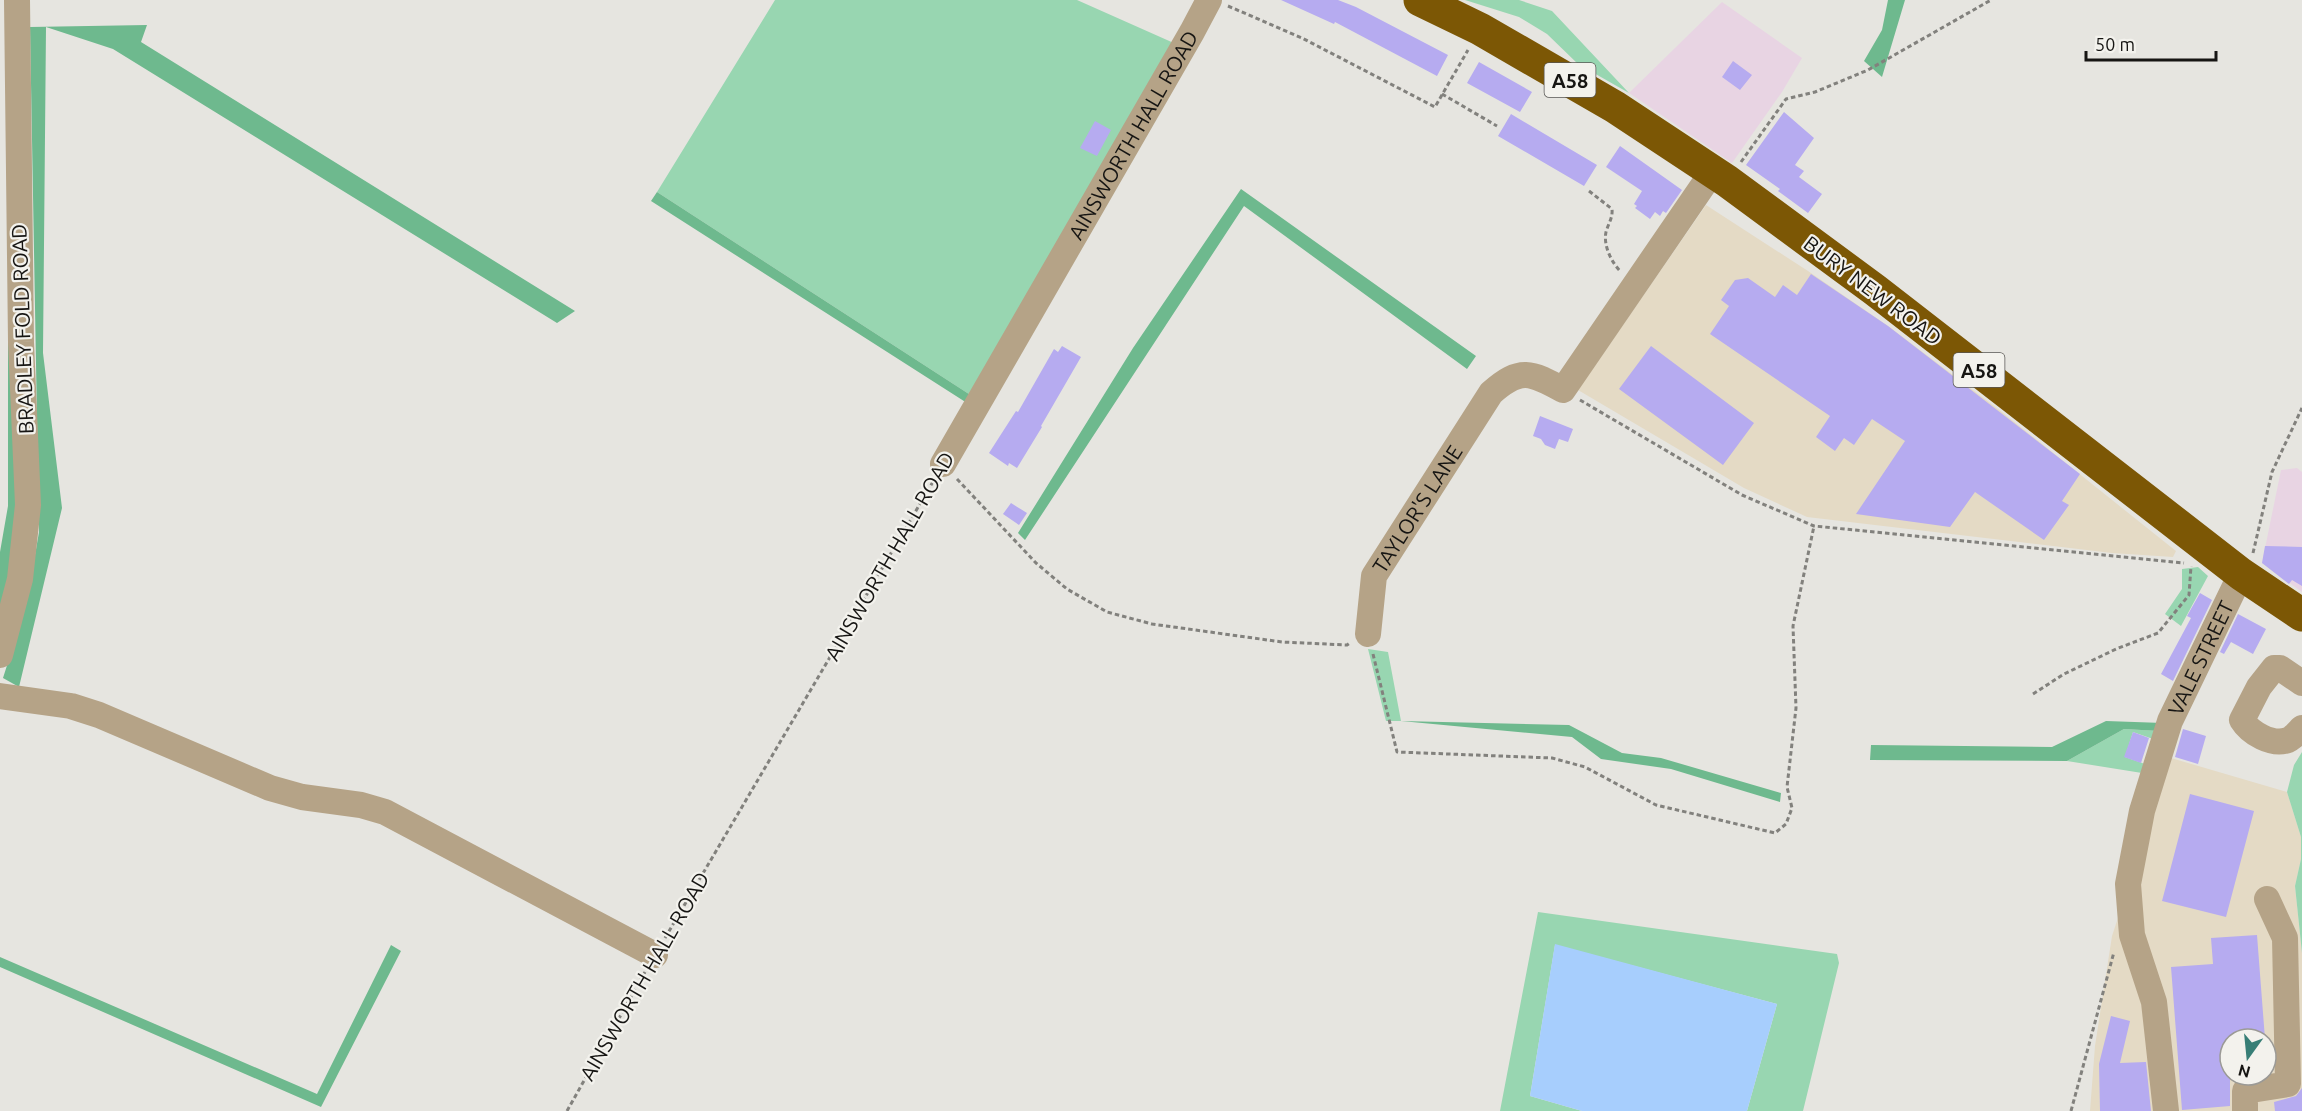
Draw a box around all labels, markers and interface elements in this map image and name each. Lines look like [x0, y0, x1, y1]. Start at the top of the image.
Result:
scale bar [2086, 24, 2216, 62]
street label: AINSWORTH HALL ROAD [1063, 26, 1202, 243]
text: 50 m [2095, 34, 2135, 54]
road number: A58 [1544, 63, 1596, 97]
street label: BRADLEY FOLD ROAD [6, 224, 38, 434]
street label: BURY NEW ROAD [1799, 230, 1947, 350]
road number: A58 [1954, 353, 2004, 387]
street label: TAYLOR'S LANE [1367, 441, 1467, 577]
street label: AINSWORTH HALL ROAD [819, 447, 959, 665]
street label: VALE STREET [2163, 596, 2238, 719]
street label: AINSWORTH HALL ROAD [574, 867, 714, 1085]
north arrow [2218, 1027, 2278, 1087]
text: N [2236, 1061, 2252, 1082]

